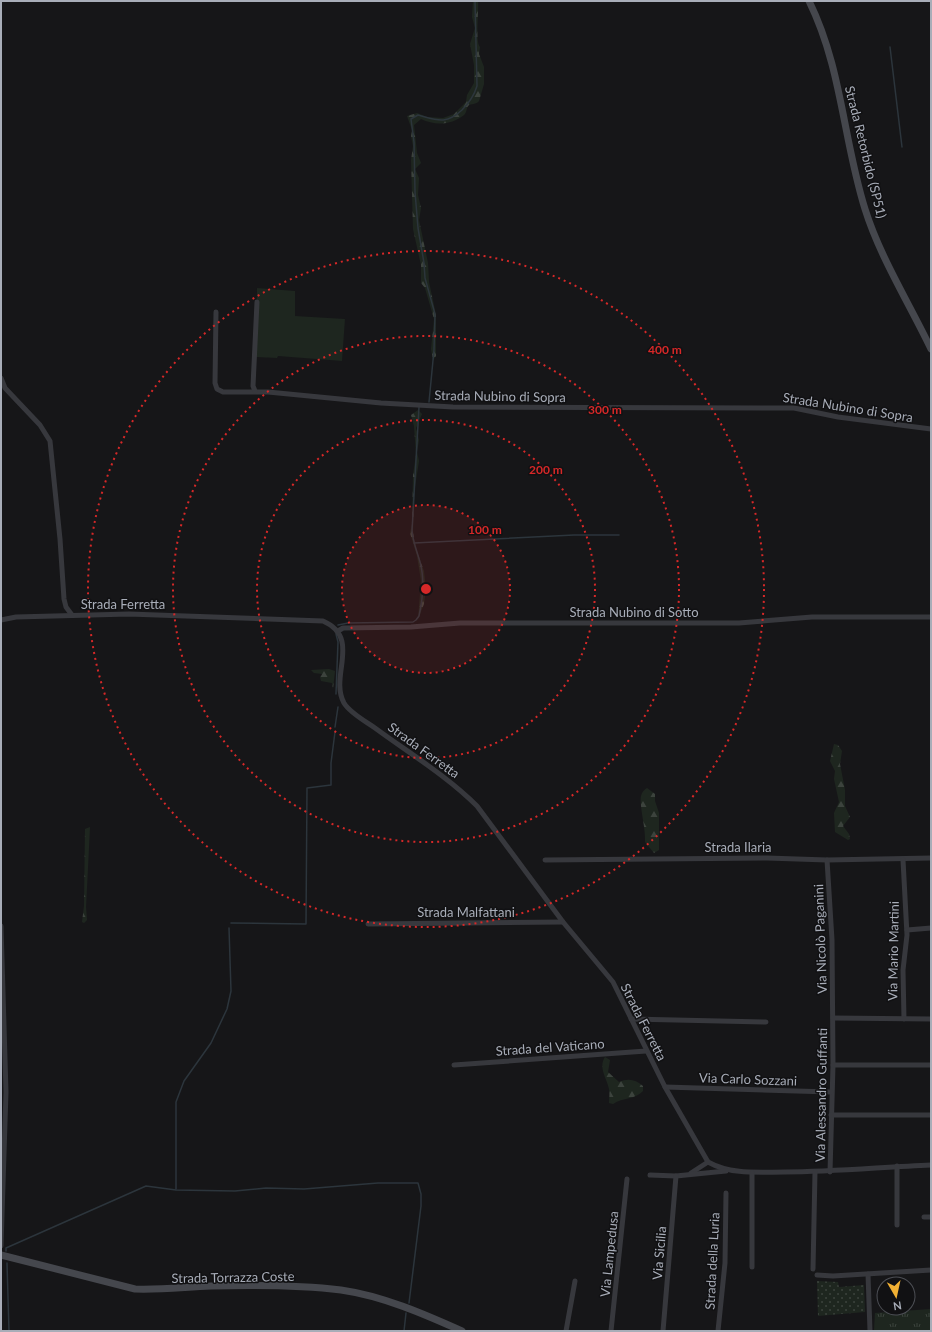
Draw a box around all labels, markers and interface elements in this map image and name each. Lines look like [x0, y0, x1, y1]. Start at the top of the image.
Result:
street label: Strada Retorbido (SP51) [842, 84, 890, 220]
text: 400 m [648, 342, 682, 357]
street label: Strada Nubino di Sopra [434, 387, 566, 405]
street label: Strada Nubino di Sopra [782, 389, 914, 425]
text: 300 m [588, 402, 622, 417]
text: 200 m [529, 462, 563, 477]
text: 100 m [468, 522, 502, 537]
centre of rings [419, 582, 433, 596]
street label: Strada Ferretta [81, 596, 165, 612]
street label: Strada Nubino di Sotto [569, 604, 699, 620]
street label: Strada Ferretta [385, 719, 463, 781]
street label: Strada Ilaria [705, 839, 771, 855]
street label: Via Nicolò Paganini [810, 884, 830, 994]
street label: Via Mario Martini [884, 901, 902, 1001]
street label: Strada Malfattani [417, 904, 515, 920]
street label: Strada Ferretta [618, 981, 670, 1063]
street label: Via Alessandro Guffanti [812, 1028, 830, 1162]
street label: Strada del Vaticano [495, 1035, 605, 1059]
street label: Via Carlo Sozzani [699, 1069, 797, 1089]
street label: Via Lampedusa [597, 1210, 621, 1298]
street label: Strada della Luria [701, 1212, 723, 1310]
street label: Via Sicilia [649, 1225, 669, 1281]
street label: Strada Torrazza Coste [171, 1268, 295, 1286]
north arrow [876, 1276, 916, 1316]
text: N [892, 1299, 903, 1313]

